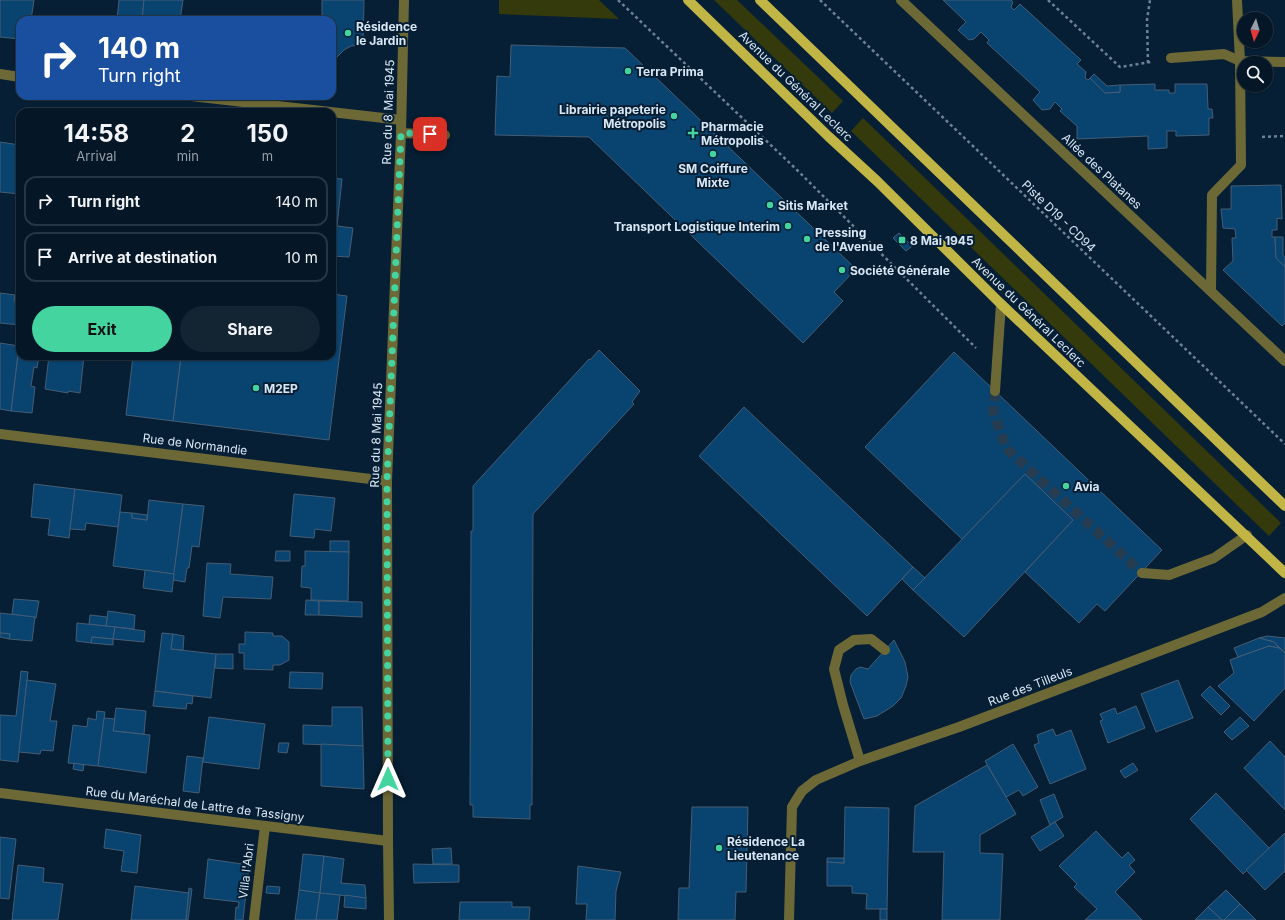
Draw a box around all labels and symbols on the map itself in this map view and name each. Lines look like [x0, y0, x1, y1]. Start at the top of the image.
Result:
north arrow [1237, 12, 1273, 48]
place label: Résidence le Jardin [356, 19, 417, 48]
marker: Résidence le Jardin [343, 28, 353, 38]
street label: Avenue du Général Leclerc [736, 28, 856, 145]
street label: Rue du 8 Mai 1945 [379, 59, 397, 165]
place label: Terra Prima [636, 64, 704, 79]
marker: Terra Prima [623, 66, 633, 76]
place label: Librairie papeterie Métropolis [559, 102, 666, 131]
marker: Librairie papeterie Métropolis [669, 111, 679, 121]
pin [413, 117, 447, 151]
place label: Pharmacie Métropolis [701, 119, 764, 148]
marker: Pharmacie Métropolis [688, 128, 698, 138]
street label: Allée des Platanes [1059, 130, 1145, 212]
marker: SM Coiffure Mixte [708, 149, 718, 159]
place label: SM Coiffure Mixte [678, 161, 748, 190]
street label: Piste D19 - CD94 [1019, 177, 1099, 255]
place label: Sitis Market [778, 198, 848, 213]
marker: Sitis Market [765, 200, 775, 210]
place label: Transport Logistique Interim [614, 219, 780, 234]
marker: Transport Logistique Interim [783, 221, 793, 231]
place label: Pressing de l'Avenue [815, 225, 883, 254]
place label: 8 Mai 1945 [910, 233, 974, 248]
marker: Pressing de l'Avenue [802, 234, 812, 244]
marker: 8 Mai 1945 [897, 235, 907, 245]
street label: Avenue du Général Leclerc [969, 254, 1089, 371]
place label: Société Générale [850, 263, 950, 278]
marker: Société Générale [837, 265, 847, 275]
place label: M2EP [264, 381, 298, 396]
street label: Rue du 8 Mai 1945 [367, 382, 385, 488]
marker: M2EP [251, 383, 261, 393]
street label: Rue de Normandie [142, 430, 248, 458]
place label: Avia [1074, 479, 1100, 494]
marker: Avia [1061, 481, 1071, 491]
street label: Rue des Tilleuls [986, 663, 1074, 709]
position arrow [367, 758, 409, 800]
street label: Rue du Maréchal de Lattre de Tassigny [85, 783, 305, 825]
place label: Résidence La Lieutenance [727, 834, 805, 863]
street label: Villa l'Abri [235, 842, 257, 900]
marker: Résidence La Lieutenance [714, 843, 724, 853]

